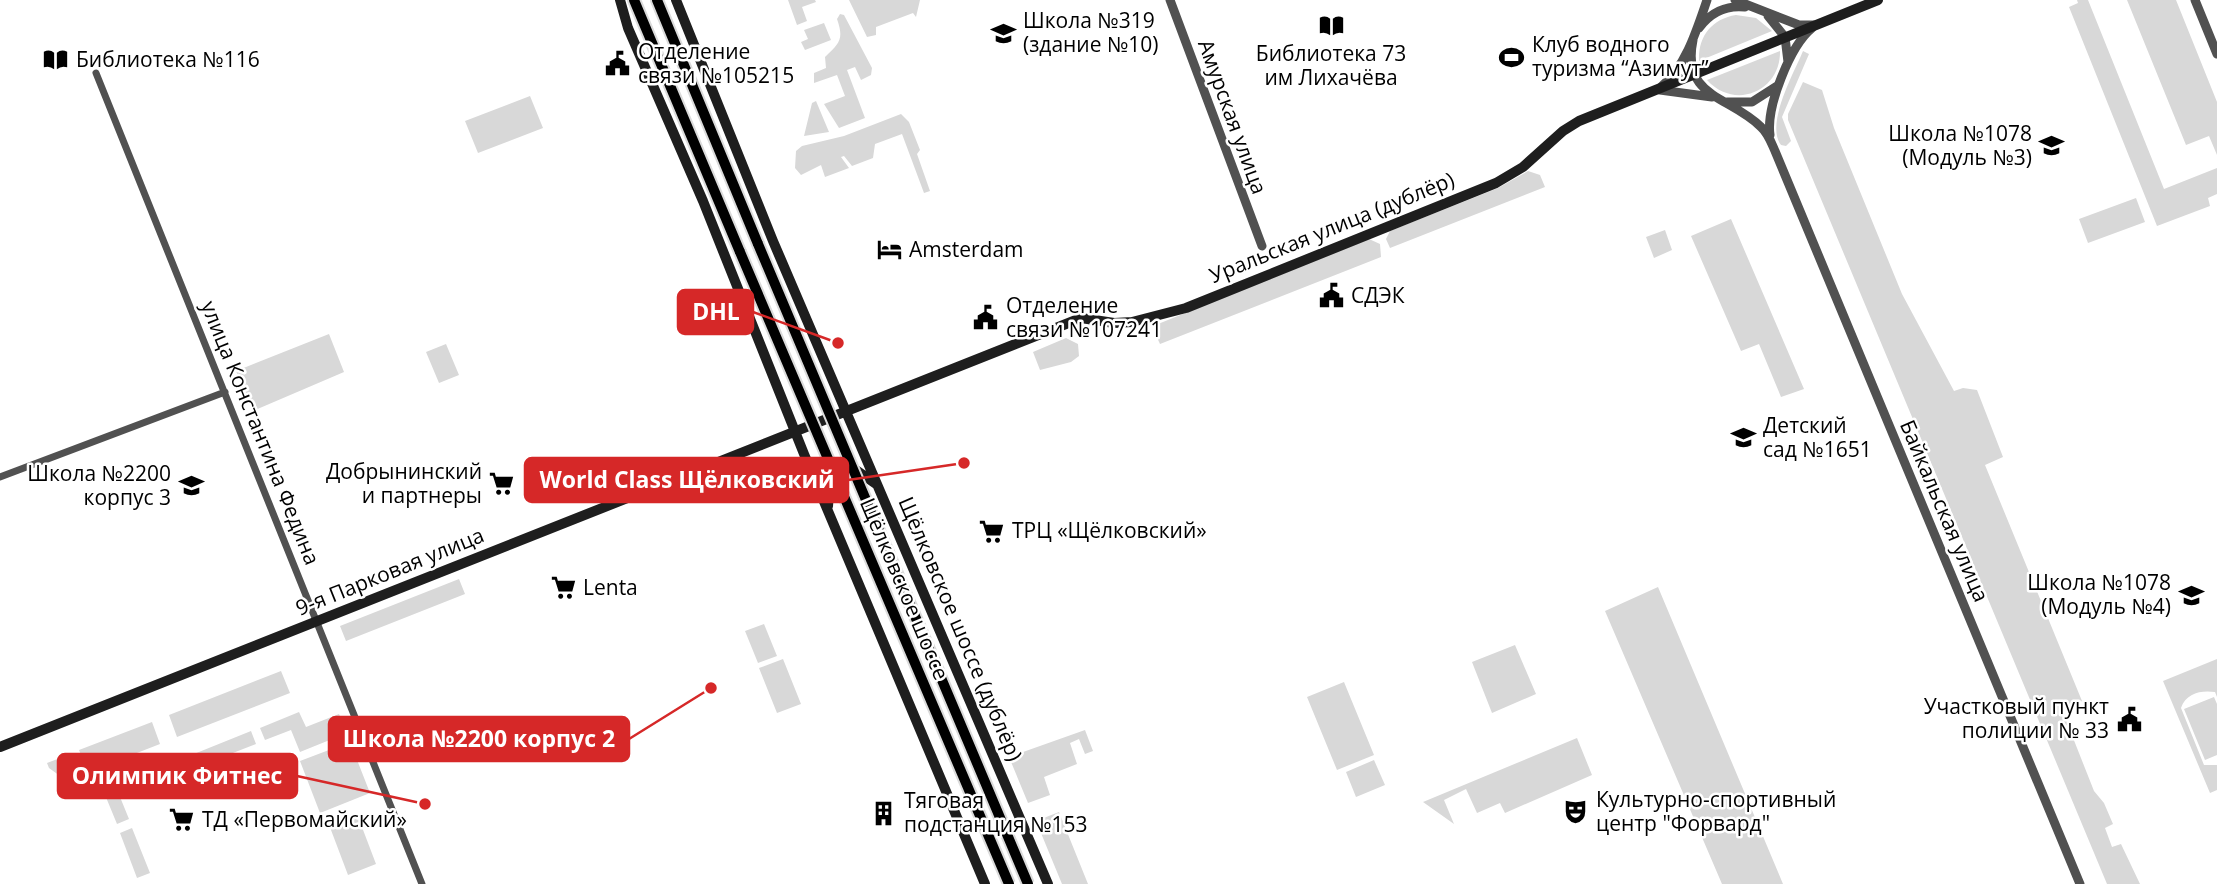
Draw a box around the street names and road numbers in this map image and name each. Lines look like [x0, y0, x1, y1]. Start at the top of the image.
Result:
street label: Амурская улица [1192, 36, 1274, 198]
street label: Уральская улица (дублёр) [1205, 165, 1458, 289]
street label: улица Константина Федина [195, 296, 327, 569]
street label: Байкальская улица [1894, 415, 1996, 606]
street label: Щёлковское шоссе (дублёр) [892, 492, 1029, 765]
street label: Щёлковское шоссе [854, 493, 956, 684]
street label: 9-я Парковая улица [291, 521, 488, 622]

